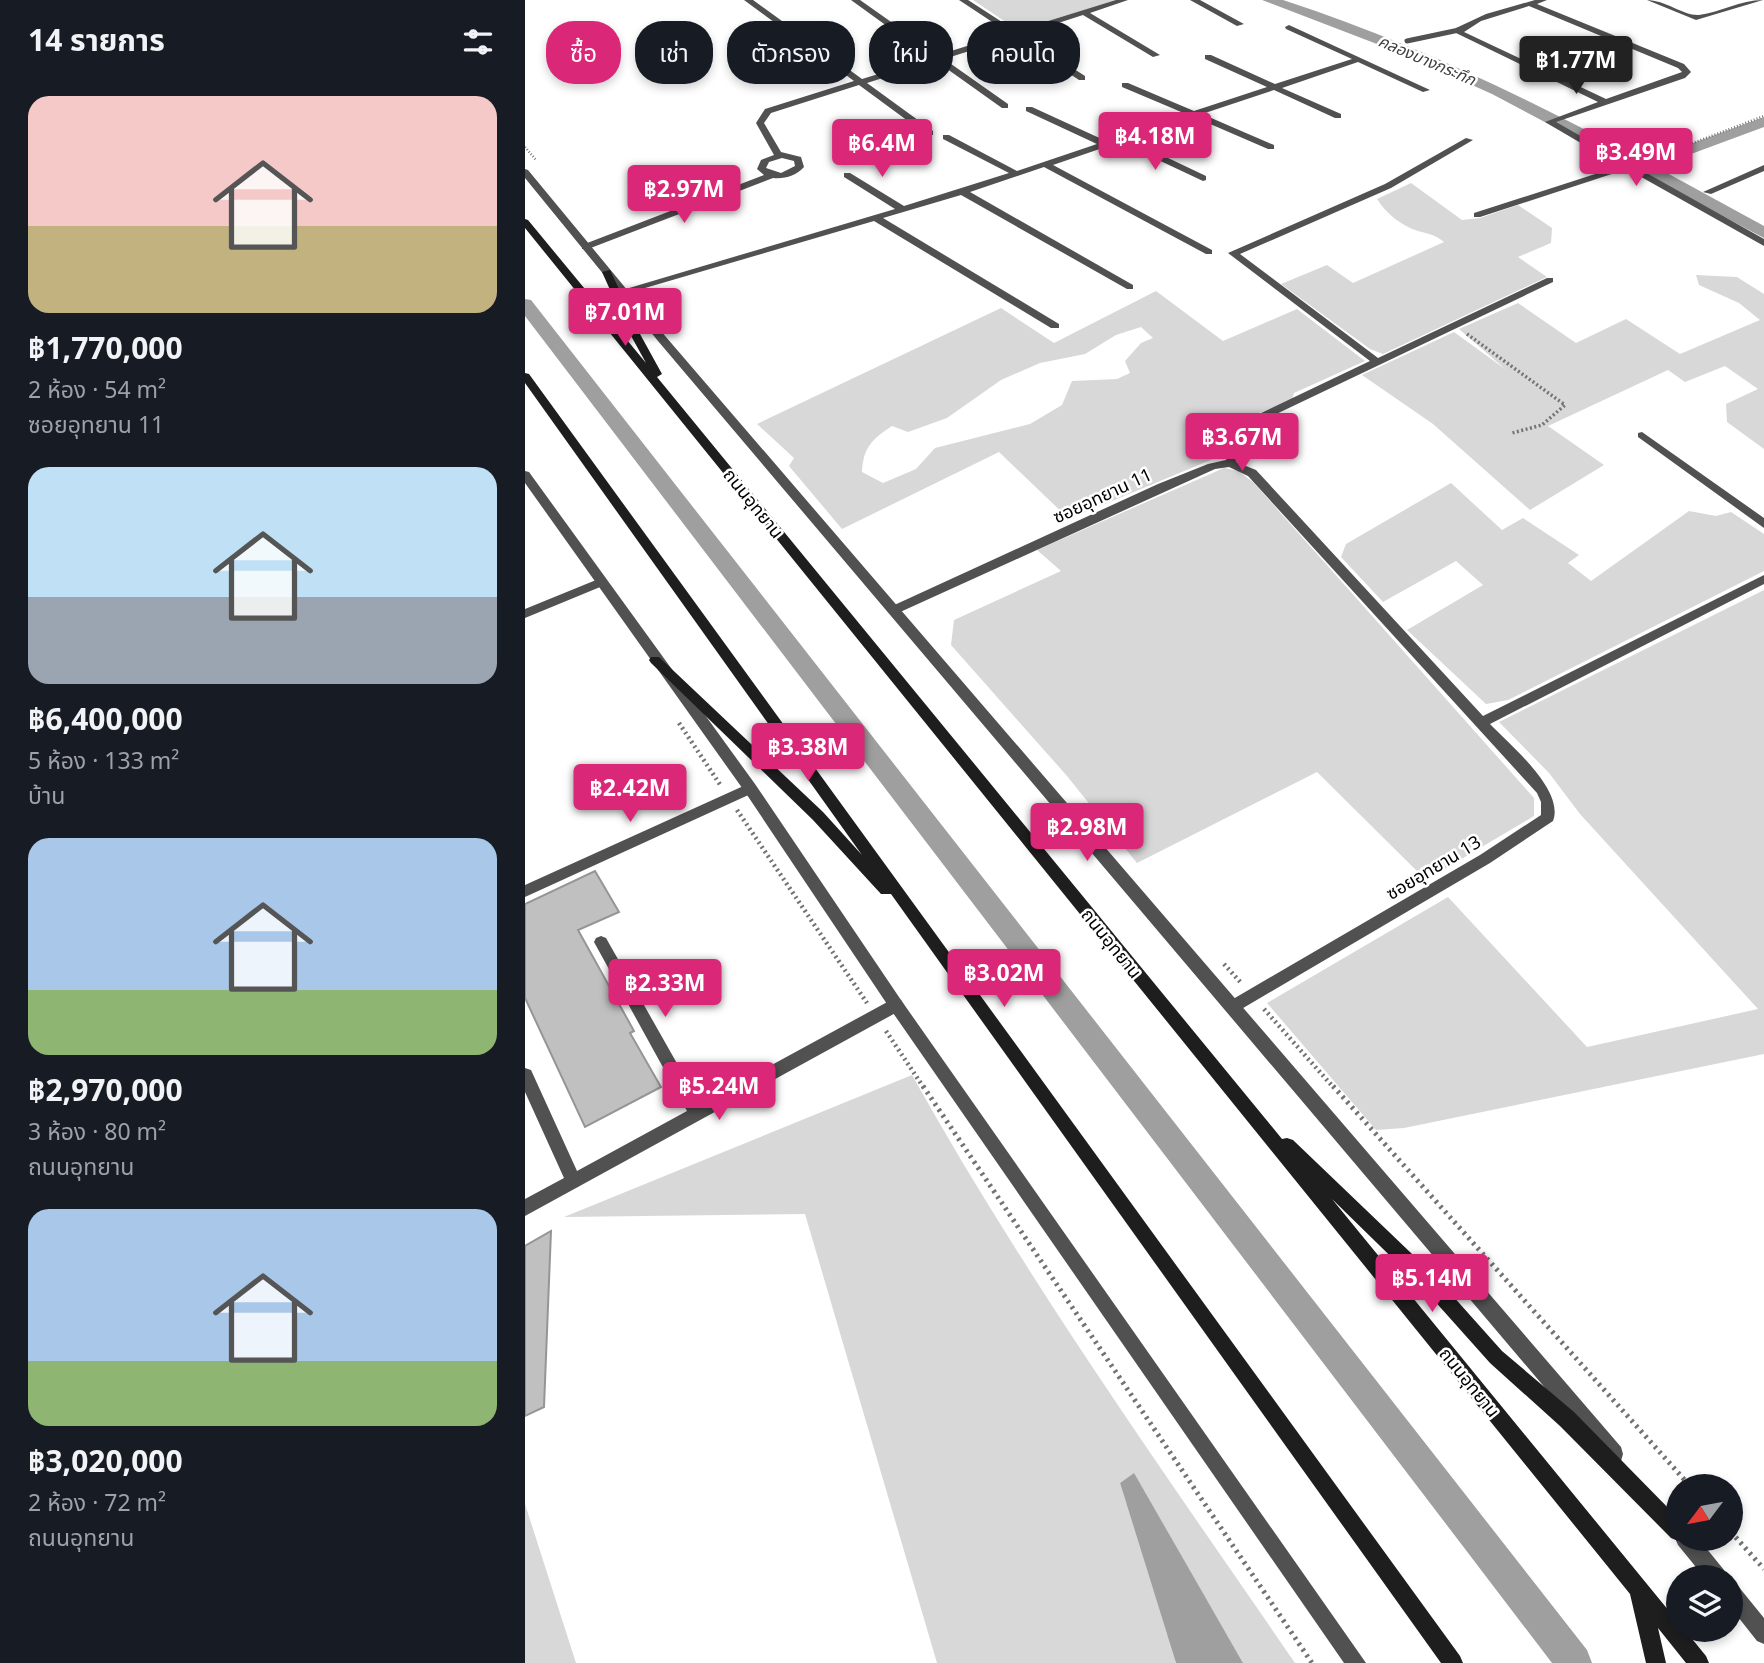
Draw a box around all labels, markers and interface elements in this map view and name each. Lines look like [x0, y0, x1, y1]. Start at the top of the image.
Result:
text: 14 รายการ [28, 19, 165, 60]
chip: ซื้อ [546, 21, 621, 84]
chip: เช่า [635, 21, 713, 84]
chip: ตัวกรอง [727, 21, 855, 84]
chip: ใหม่ [869, 21, 953, 84]
chip: คอนโด [967, 21, 1080, 84]
icon: filters [459, 23, 497, 61]
water label: คลองบางกระทึก [1375, 30, 1480, 91]
pin: ฿1.77M [1519, 36, 1633, 96]
text: ฿1.77M [1536, 43, 1616, 75]
pin: ฿4.18M [1098, 113, 1212, 172]
text: ฿4.18M [1115, 119, 1195, 151]
pin: ฿6.4M [833, 120, 931, 179]
text: ฿6.4M [848, 126, 916, 158]
pin: ฿3.49M [1579, 128, 1693, 188]
text: ฿3.49M [1596, 135, 1676, 167]
icon: home [200, 142, 326, 268]
pin: ฿2.97M [627, 166, 741, 225]
text: ฿2.97M [644, 172, 724, 204]
pin: ฿7.01M [568, 288, 682, 348]
text: ฿7.01M [585, 295, 665, 327]
text: ฿1,770,000 [28, 327, 183, 368]
text: 2 ห้อง · 54 m² [28, 373, 166, 405]
text: ซอยอุทยาน 11 [28, 408, 164, 440]
pin: ฿3.67M [1185, 414, 1299, 473]
text: ฿3.67M [1202, 420, 1282, 452]
street label: ซอยอุทยาน 11 [1049, 462, 1155, 528]
street label: ถนนอุทยาน [718, 463, 790, 543]
icon: home [200, 513, 326, 639]
text: ฿6,400,000 [28, 698, 183, 739]
pin: ฿3.38M [751, 724, 865, 783]
text: ฿3.38M [768, 730, 848, 762]
text: 5 ห้อง · 133 m² [28, 744, 179, 776]
pin: ฿2.42M [573, 764, 687, 824]
text: ฿2.42M [590, 771, 670, 803]
text: บ้าน [28, 779, 65, 811]
pin: ฿2.98M [1030, 804, 1144, 863]
text: ฿2.98M [1047, 810, 1127, 842]
street label: ซอยอุทยาน 13 [1381, 829, 1485, 905]
icon: home [200, 884, 326, 1010]
street label: ถนนอุทยาน [1076, 903, 1148, 983]
pin: ฿3.02M [947, 950, 1061, 1009]
text: ฿3.02M [964, 956, 1044, 988]
pin: ฿2.33M [608, 960, 722, 1019]
text: ฿2.33M [625, 966, 705, 998]
pin: ฿5.24M [662, 1062, 776, 1122]
text: ฿2,970,000 [28, 1069, 183, 1110]
text: ฿5.24M [679, 1069, 759, 1101]
text: 3 ห้อง · 80 m² [28, 1115, 166, 1147]
text: ถนนอุทยาน [28, 1150, 134, 1182]
pin: ฿5.14M [1375, 1254, 1489, 1314]
icon: home [200, 1255, 326, 1381]
text: ฿5.14M [1392, 1261, 1472, 1293]
street label: ถนนอุทยาน [1434, 1342, 1506, 1422]
text: ฿3,020,000 [28, 1440, 183, 1481]
north arrow [1666, 1474, 1743, 1550]
map controls [1666, 1474, 1743, 1642]
text: 2 ห้อง · 72 m² [28, 1486, 166, 1518]
text: ถนนอุทยาน [28, 1521, 134, 1553]
button: layers [1666, 1565, 1743, 1642]

